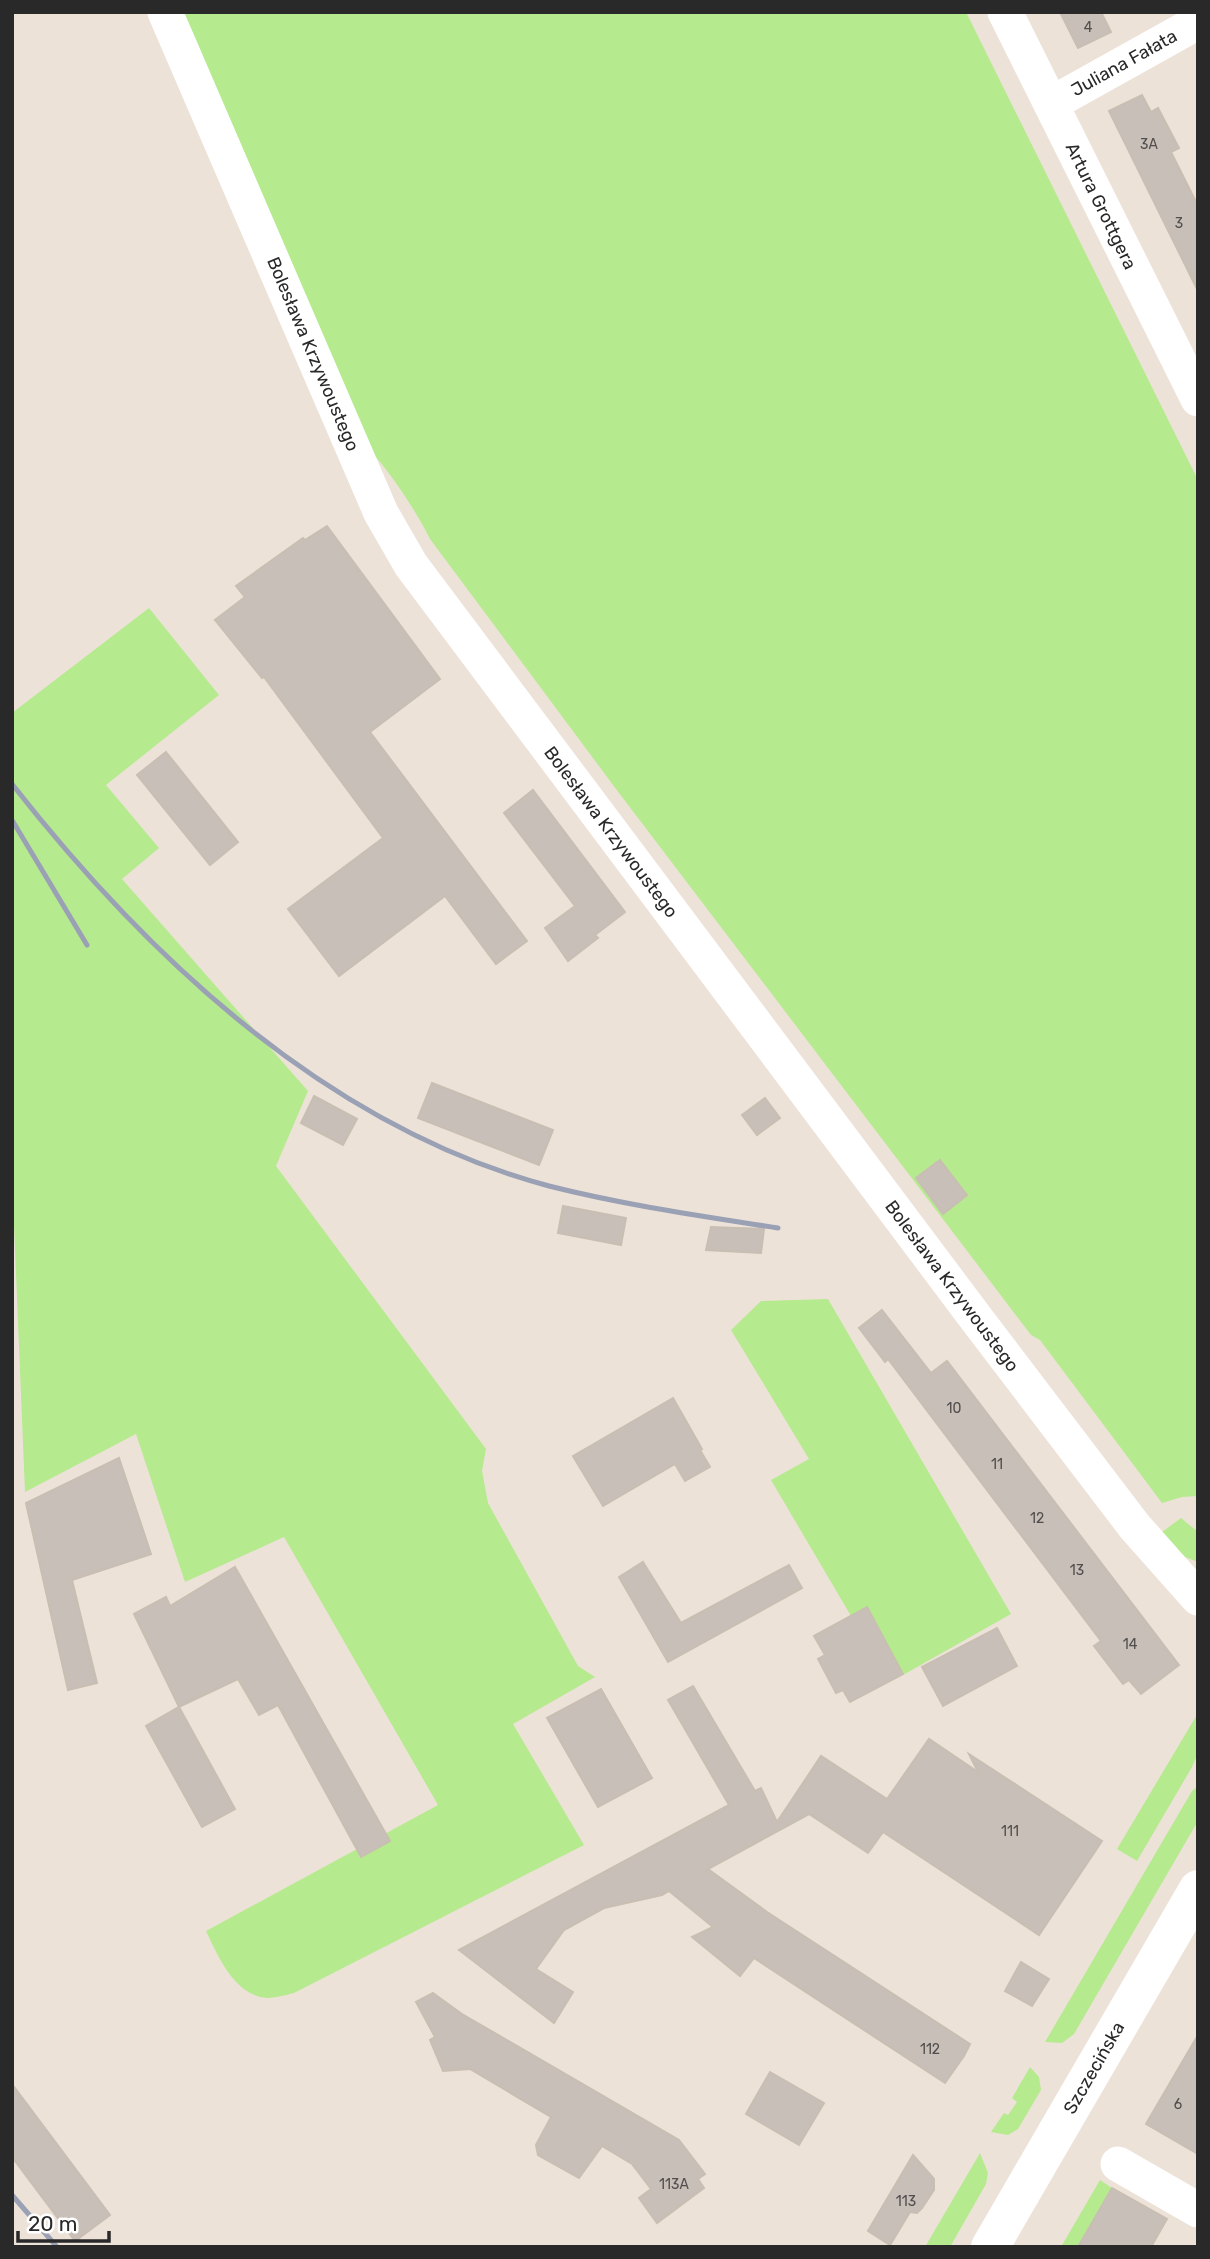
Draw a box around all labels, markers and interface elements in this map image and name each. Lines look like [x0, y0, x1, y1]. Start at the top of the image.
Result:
house number: 4 [1084, 19, 1093, 36]
street label: Juliana Fałata [1067, 25, 1181, 101]
house number: 3A [1140, 136, 1159, 153]
street label: Artura Grottgera [1061, 139, 1141, 273]
house number: 3 [1175, 215, 1183, 232]
street label: Bolesława Krzywoustego [262, 254, 364, 454]
street label: Bolesława Krzywoustego [539, 742, 683, 922]
street label: Bolesława Krzywoustego [880, 1196, 1024, 1376]
house number: 10 [947, 1400, 962, 1417]
house number: 11 [991, 1456, 1003, 1473]
house number: 12 [1030, 1510, 1044, 1527]
house number: 13 [1070, 1562, 1084, 1579]
house number: 14 [1123, 1636, 1138, 1653]
house number: 111 [1001, 1823, 1019, 1840]
street label: Szczecińska [1059, 2018, 1129, 2118]
house number: 112 [920, 2041, 940, 2058]
house number: 6 [1174, 2096, 1182, 2113]
house number: 113A [659, 2176, 690, 2193]
house number: 113 [896, 2193, 916, 2210]
scale bar [18, 2200, 108, 2244]
text: 20 m [28, 2211, 77, 2236]

